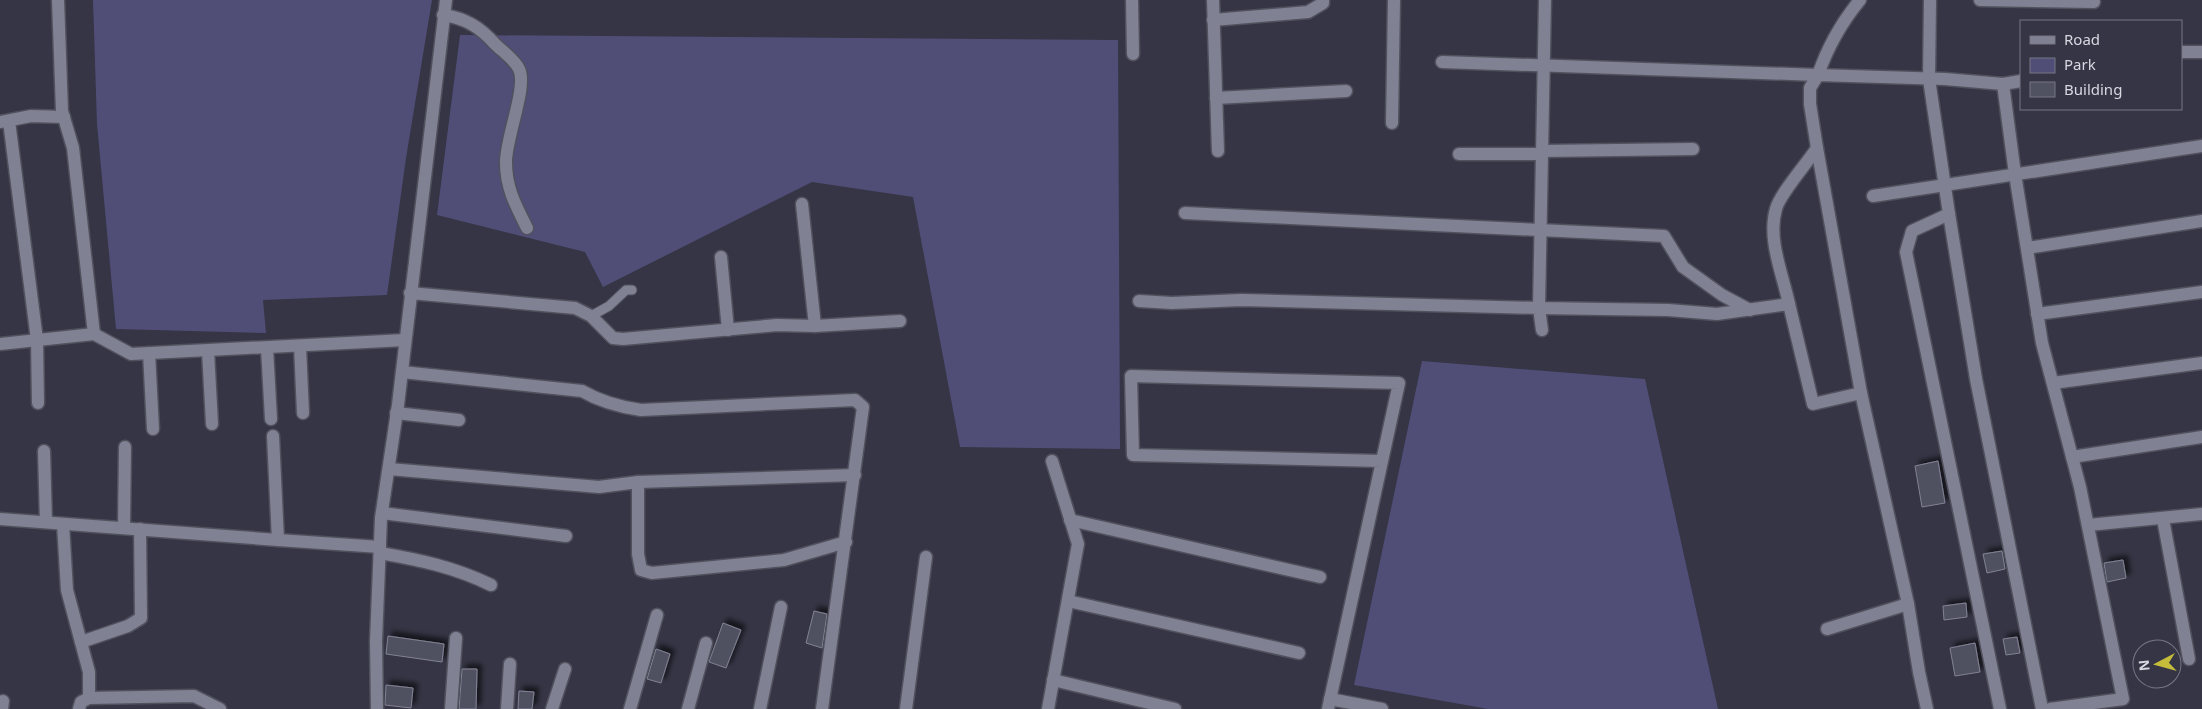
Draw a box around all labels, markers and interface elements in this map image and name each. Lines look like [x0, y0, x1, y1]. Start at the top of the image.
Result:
legend [2020, 20, 2182, 110]
text: Road [2064, 29, 2100, 49]
text: Park [2064, 54, 2096, 74]
text: Building [2064, 79, 2122, 99]
north arrow [2132, 639, 2182, 689]
text: N [2134, 659, 2154, 672]

